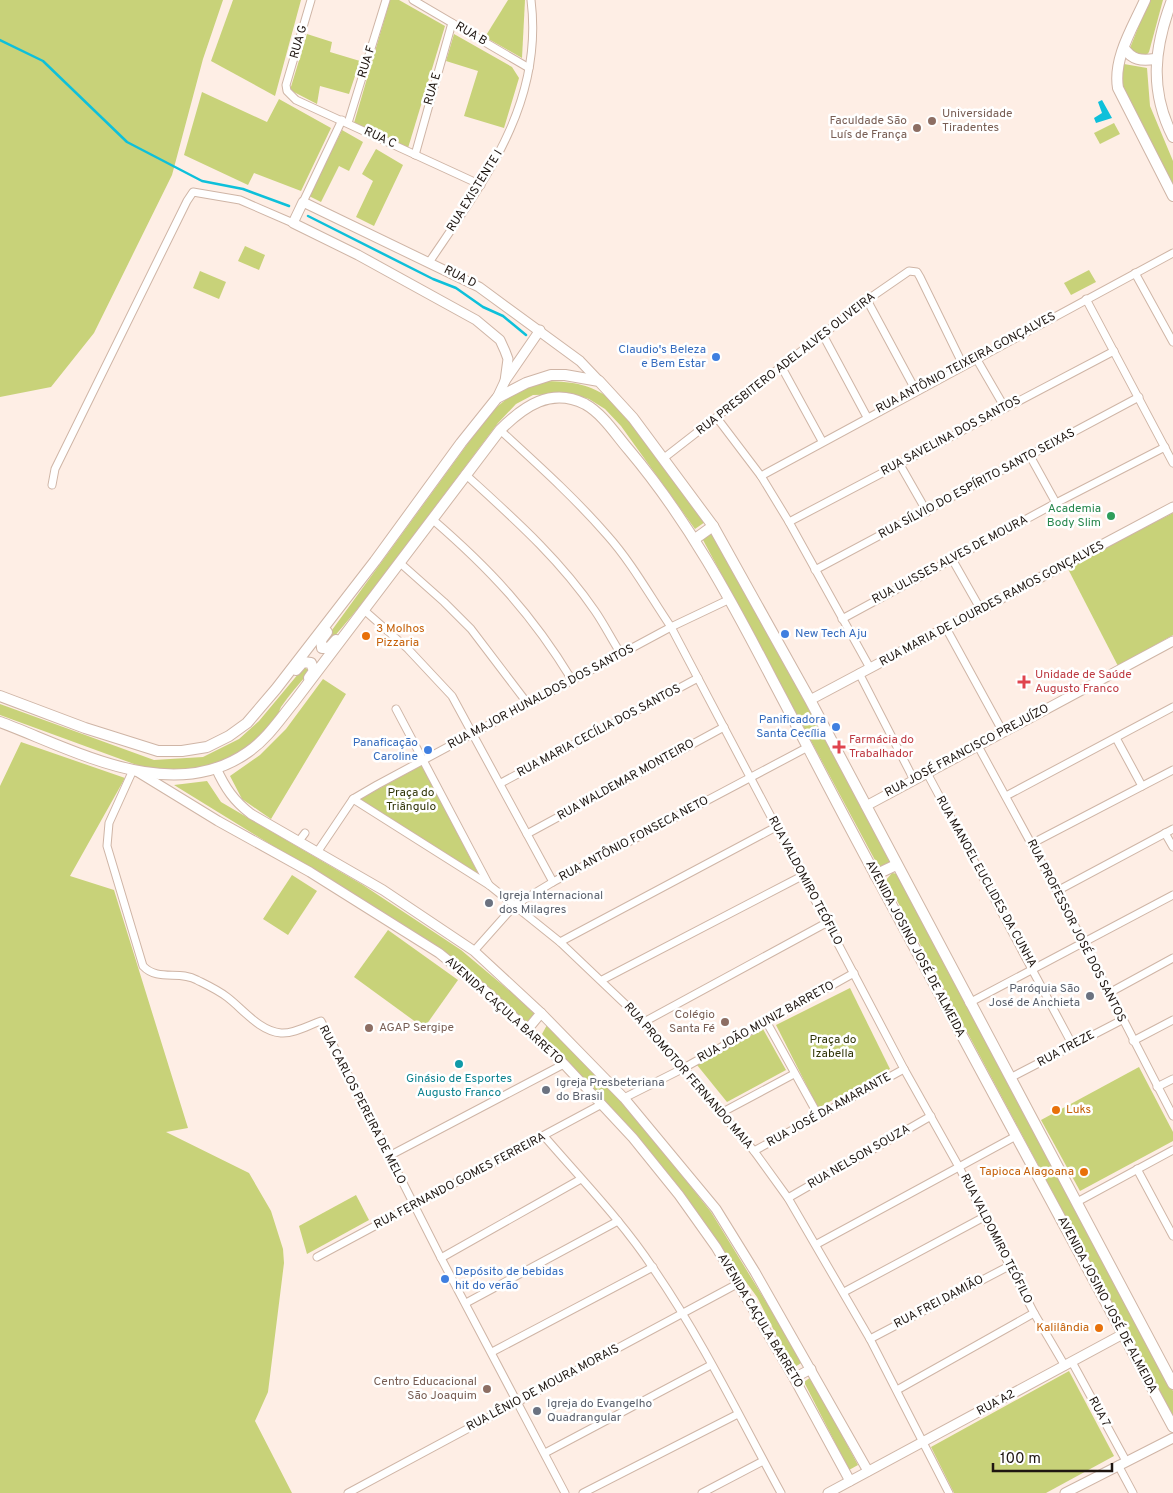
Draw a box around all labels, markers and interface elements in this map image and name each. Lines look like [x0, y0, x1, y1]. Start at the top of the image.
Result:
street label: RUA B [452, 19, 490, 49]
street label: RUA G [287, 23, 311, 61]
street label: RUA F [355, 44, 380, 80]
street label: RUA E [421, 71, 445, 107]
place label: Universidade Tiradentes [942, 106, 1012, 136]
place label: Faculdade São Luís de França [829, 113, 907, 143]
marker: Universidade Tiradentes [926, 115, 938, 127]
marker: Faculdade São Luís de França [911, 122, 923, 134]
street label: RUA C [361, 124, 399, 153]
street label: RUA EXISTENTE I [443, 147, 507, 235]
street label: RUA D [441, 262, 479, 292]
street label: RUA PRESBITERO ADEL ALVES OLIVEIRA [693, 289, 879, 439]
street label: RUA ANTÔNIO TEIXEIRA GONÇALVES [873, 309, 1059, 417]
place label: Claudio's Beleza e Bem Estar [618, 342, 706, 372]
marker: Claudio's Beleza e Bem Estar [710, 351, 722, 363]
street label: RUA SAVELINA DOS SANTOS [878, 392, 1024, 480]
street label: RUA SÍLVIO DO ESPÍRITO SANTO SEIXAS [876, 425, 1078, 543]
place label: Academia Body Slim [1047, 501, 1101, 531]
marker: Academia Body Slim [1105, 510, 1117, 522]
street label: RUA ULISSES ALVES DE MOURA [869, 512, 1031, 608]
street label: RUA MARIA DE LOURDES RAMOS GONÇALVES [877, 538, 1107, 670]
place label: 3 Molhos Pizzaria [376, 621, 425, 651]
place label: New Tech Aju [795, 626, 867, 642]
marker: New Tech Aju [779, 628, 791, 640]
marker: 3 Molhos Pizzaria [360, 630, 372, 642]
street label: RUA MAJOR HUNALDOS DOS SANTOS [445, 641, 637, 753]
place label: Unidade de Saúde Augusto Franco [1035, 667, 1132, 697]
marker: Unidade de Saúde Augusto Franco [1017, 675, 1031, 689]
street label: RUA MARIA CECÍLIA DOS SANTOS [514, 681, 684, 781]
street label: RUA JOSÉ FRANCISCO PREJUÍZO [882, 701, 1052, 801]
place label: Panificadora Santa Cecília [756, 712, 826, 742]
marker: Panificadora Santa Cecília [830, 721, 842, 733]
place label: Farmácia do Trabalhador [849, 732, 914, 762]
place label: Panaficação Caroline [353, 735, 418, 765]
street label: RUA WALDEMAR MONTEIRO [555, 736, 697, 824]
marker: Farmácia do Trabalhador [833, 741, 845, 753]
marker: Panaficação Caroline [422, 744, 434, 756]
park label: Praça do Triângulo [386, 785, 436, 815]
street label: RUA ANTÔNIO FONSECA NETO [556, 793, 712, 885]
street label: RUA MANOEL EUCLIDES DA CUNHA [932, 793, 1040, 971]
street label: RUA VALDOMIRO TEÓFILO [764, 814, 846, 948]
street label: RUA PROFESSOR JOSÉ DOS SANTOS [1023, 837, 1129, 1025]
street label: AVENIDA JOSINO JOSÉ DE ALMEIDA [861, 858, 969, 1040]
place label: Igreja Internacional dos Milagres [499, 888, 603, 918]
marker: Igreja Internacional dos Milagres [483, 897, 495, 909]
street label: AVENIDA CAÇULA BARRETO [441, 954, 567, 1068]
street label: RUA JOÃO MUNIZ BARRETO [695, 978, 837, 1066]
place label: Paróquia São José de Anchieta [989, 981, 1080, 1011]
marker: Paróquia São José de Anchieta [1084, 990, 1096, 1002]
street label: RUA PROMOTOR FERNANDO MAIA [620, 999, 756, 1153]
place label: Colégio Santa Fé [669, 1007, 715, 1037]
marker: Colégio Santa Fé [719, 1016, 731, 1028]
place label: AGAP Sergipe [379, 1020, 454, 1036]
marker: AGAP Sergipe [363, 1022, 375, 1034]
street label: RUA CARLOS PEREIRA DE MELO [315, 1023, 409, 1187]
street label: RUA TREZE [1035, 1027, 1097, 1071]
park label: Praça do Izabella [810, 1032, 857, 1062]
marker: Ginásio de Esportes Augusto Franco [453, 1058, 465, 1070]
street label: RUA JOSÉ DA AMARANTE [764, 1069, 894, 1151]
place label: Ginásio de Esportes Augusto Franco [406, 1071, 512, 1101]
place label: Igreja Presbeteriana do Brasil [556, 1075, 665, 1105]
marker: Igreja Presbeteriana do Brasil [540, 1084, 552, 1096]
place label: Luks [1066, 1102, 1091, 1118]
marker: Luks [1050, 1104, 1062, 1116]
street label: RUA NELSON SOUZA [805, 1121, 913, 1193]
street label: RUA FERNANDO GOMES FERREIRA [371, 1129, 549, 1233]
place label: Tapioca Alagoana [979, 1164, 1074, 1180]
marker: Tapioca Alagoana [1078, 1166, 1090, 1178]
street label: RUA VALDOMIRO TEÓFILO [956, 1171, 1036, 1307]
street label: AVENIDA JOSINO JOSÉ DE ALMEIDA [1053, 1214, 1161, 1396]
street label: AVENIDA CAÇULA BARRETO [713, 1251, 807, 1391]
place label: Depósito de bebidas hit do verão [455, 1264, 564, 1294]
street label: RUA FREI DAMIÃO [891, 1272, 987, 1332]
marker: Depósito de bebidas hit do verão [439, 1273, 451, 1285]
place label: Kalilândia [1036, 1320, 1089, 1336]
marker: Kalilândia [1093, 1322, 1105, 1334]
street label: RUA LÊNIO DE MOURA MORAIS [464, 1341, 622, 1435]
place label: Centro Educacional São Joaquim [374, 1374, 477, 1404]
marker: Centro Educacional São Joaquim [481, 1383, 493, 1395]
street label: RUA A2 [974, 1386, 1018, 1420]
street label: RUA 7 [1084, 1394, 1114, 1430]
place label: Igreja do Evangelho Quadrangular [547, 1396, 653, 1426]
marker: Igreja do Evangelho Quadrangular [531, 1405, 543, 1417]
scale bar [993, 1440, 1112, 1472]
text: 100 m [1000, 1450, 1041, 1469]

